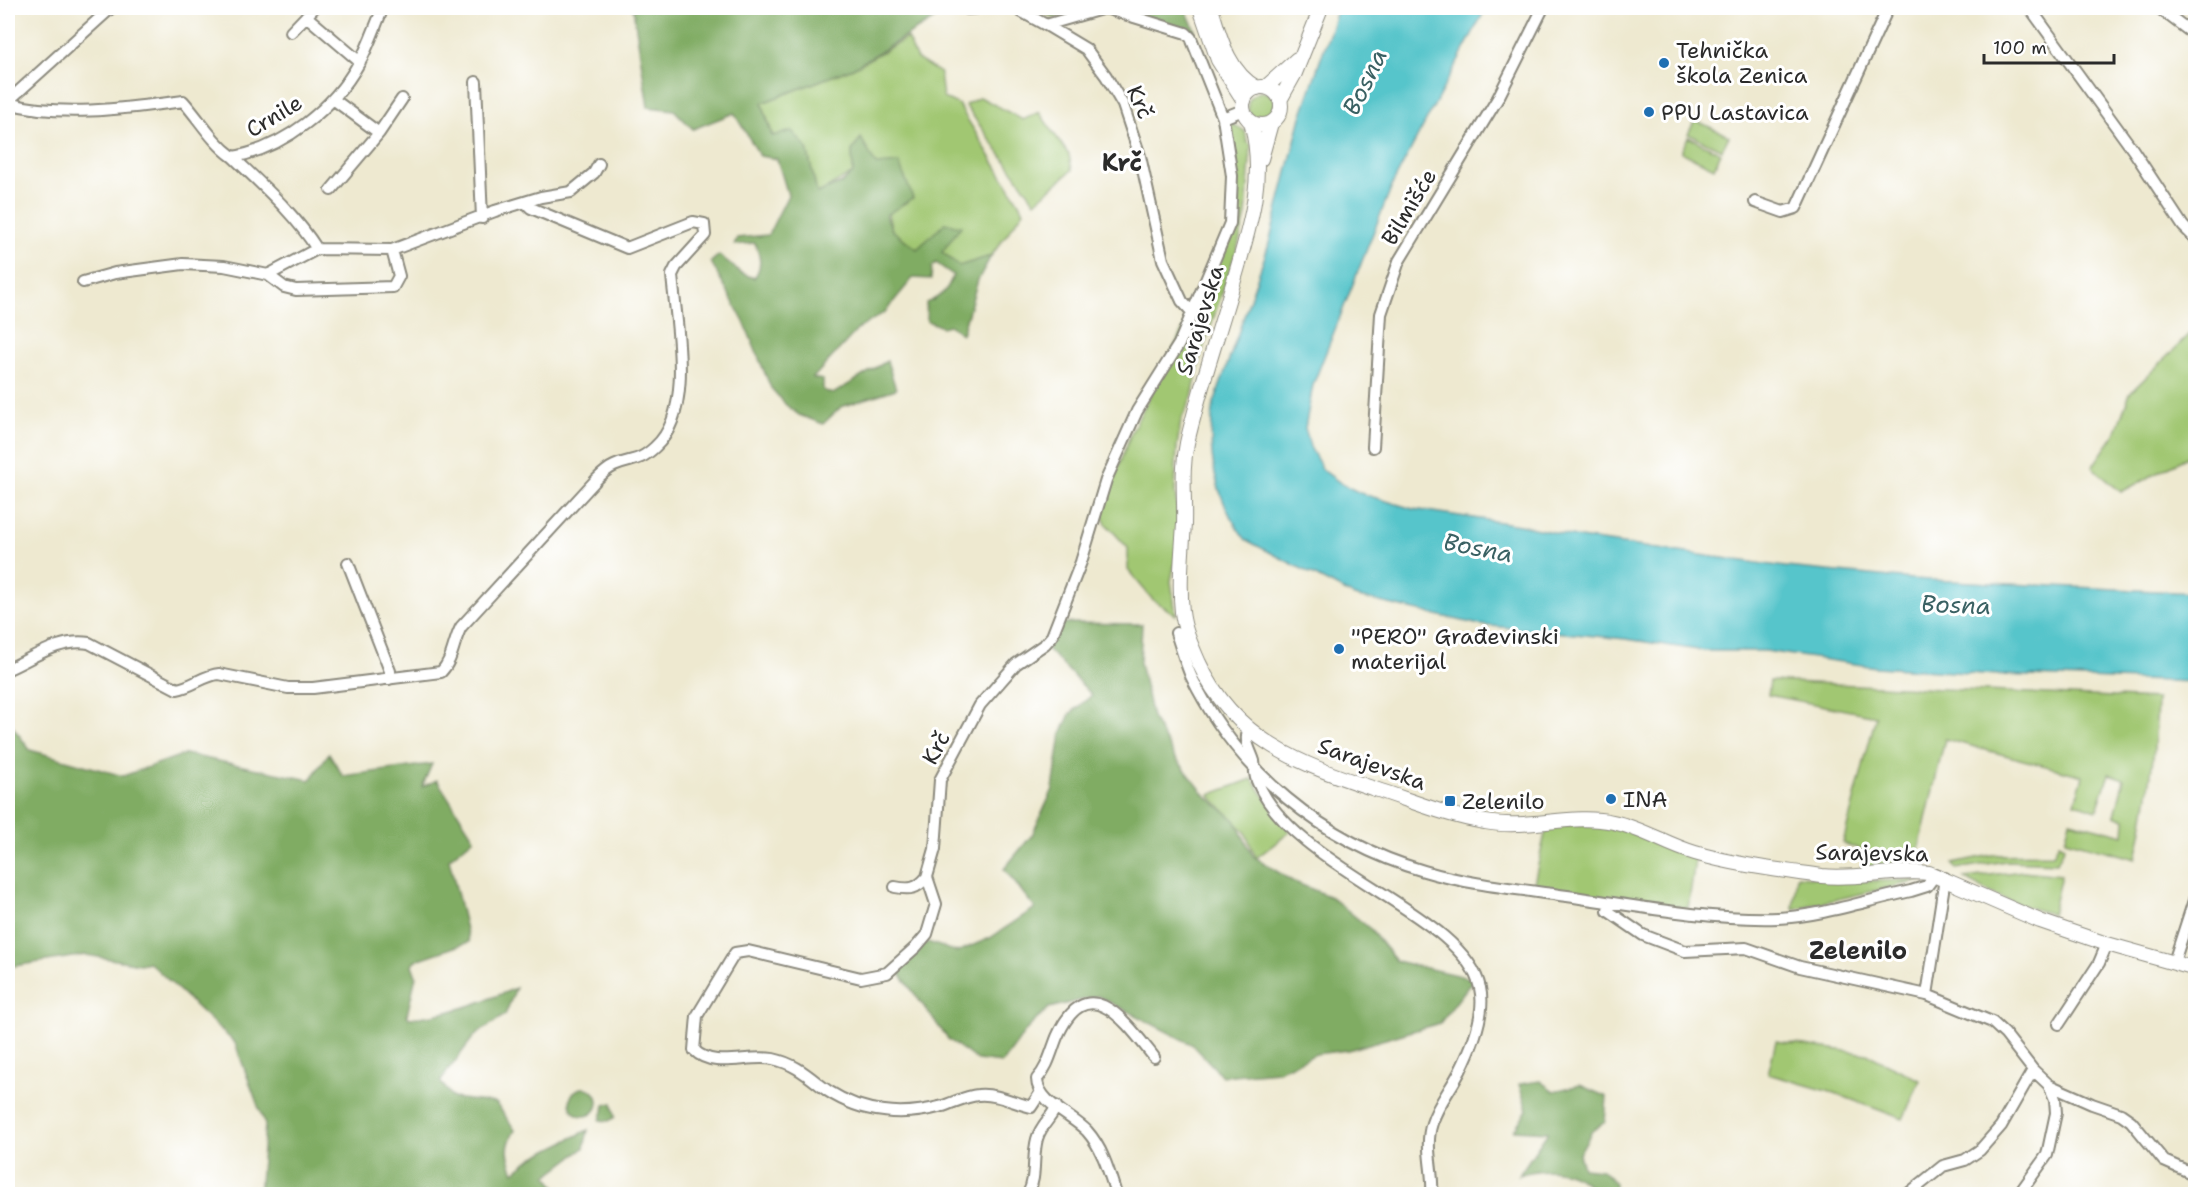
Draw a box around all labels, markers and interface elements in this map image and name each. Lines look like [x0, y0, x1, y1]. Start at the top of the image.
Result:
scale bar [1984, 27, 2114, 65]
place label: Tehnička škola Zenica [1676, 36, 1808, 90]
text: 100 m [1993, 36, 2047, 60]
water label: Bosna [1335, 44, 1395, 120]
marker: Tehnička škola Zenica [1657, 56, 1671, 70]
street label: Krč [1120, 81, 1160, 123]
street label: Crnile [241, 88, 307, 144]
place label: PPU Lastavica [1661, 98, 1809, 127]
marker: PPU Lastavica [1642, 105, 1656, 119]
district label: Krč [1102, 147, 1142, 179]
street label: Bilmišće [1375, 163, 1443, 251]
street label: Sarajevska [1170, 261, 1231, 378]
water label: Bosna [1441, 526, 1515, 570]
water label: Bosna [1920, 588, 1992, 622]
place label: "PERO" Građevinski materijal [1351, 622, 1559, 676]
marker: "PERO" Građevinski materijal [1332, 642, 1346, 656]
street label: Krč [915, 726, 957, 770]
street label: Sarajevska [1314, 731, 1431, 797]
place label: INA [1623, 785, 1668, 814]
place label: Zelenilo [1462, 787, 1545, 816]
marker: INA [1604, 792, 1618, 806]
marker: Zelenilo [1443, 794, 1457, 808]
street label: Sarajevska [1815, 838, 1929, 868]
district label: Zelenilo [1809, 935, 1907, 967]

